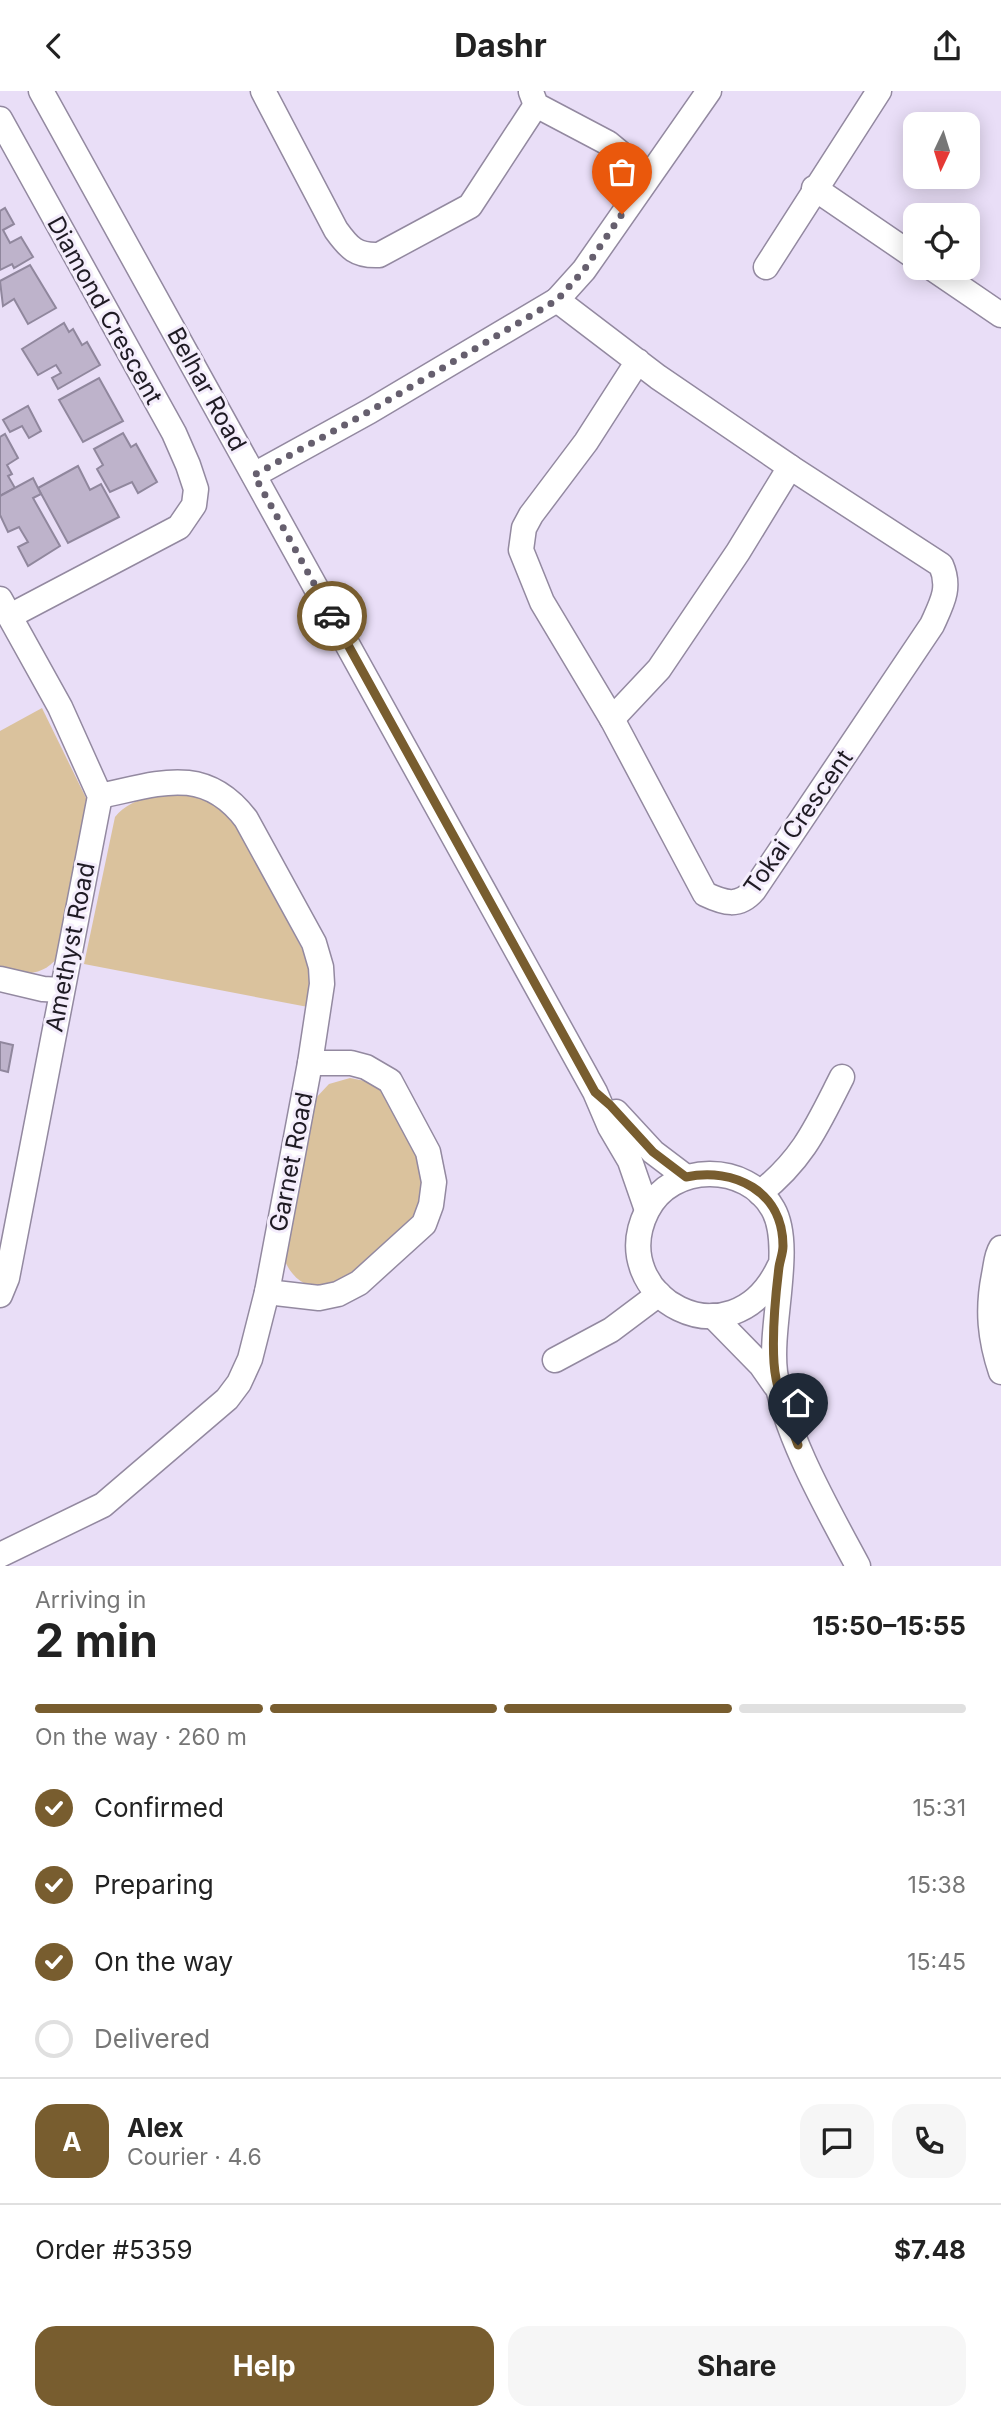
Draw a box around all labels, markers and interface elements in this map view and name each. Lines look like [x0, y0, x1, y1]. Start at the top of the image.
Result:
text: Dashr [454, 26, 547, 65]
icon: back [35, 27, 73, 65]
icon: share [928, 27, 966, 65]
north arrow [903, 112, 980, 189]
map controls [903, 112, 980, 280]
pin [592, 142, 652, 214]
icon: bag [603, 153, 641, 191]
button: locate [903, 203, 980, 280]
street label: Diamond Crescent [41, 211, 169, 409]
street label: Belhar Road [161, 322, 253, 456]
courier [297, 581, 367, 651]
icon: car [313, 597, 351, 635]
street label: Tokai Crescent [737, 744, 859, 900]
street label: Amethyst Road [39, 860, 101, 1034]
street label: Garnet Road [263, 1090, 319, 1234]
pin [768, 1373, 828, 1445]
icon: home [779, 1384, 817, 1422]
text: Arriving in [35, 1586, 146, 1614]
text: 15:50–15:55 [813, 1610, 966, 1641]
text: 2 min [35, 1612, 158, 1668]
text: On the way · 260 m [35, 1723, 247, 1751]
icon: check [35, 1789, 73, 1827]
text: Confirmed [94, 1792, 224, 1823]
text: 15:31 [912, 1794, 966, 1822]
icon: check [35, 1866, 73, 1904]
text: Preparing [94, 1869, 214, 1900]
text: 15:38 [908, 1871, 966, 1899]
icon: check [35, 1943, 73, 1981]
text: On the way [94, 1946, 233, 1977]
text: 15:45 [907, 1948, 966, 1976]
text: Delivered [94, 2023, 210, 2054]
button: chat [800, 2104, 874, 2178]
button: phone [892, 2104, 966, 2178]
text: Alex [127, 2112, 184, 2143]
text: A [62, 2126, 82, 2157]
text: Courier · 4.6 [127, 2143, 262, 2171]
text: Order #5359 [35, 2234, 193, 2265]
text: $7.48 [894, 2234, 966, 2265]
button: Help [35, 2326, 494, 2406]
button: Share [508, 2326, 966, 2406]

